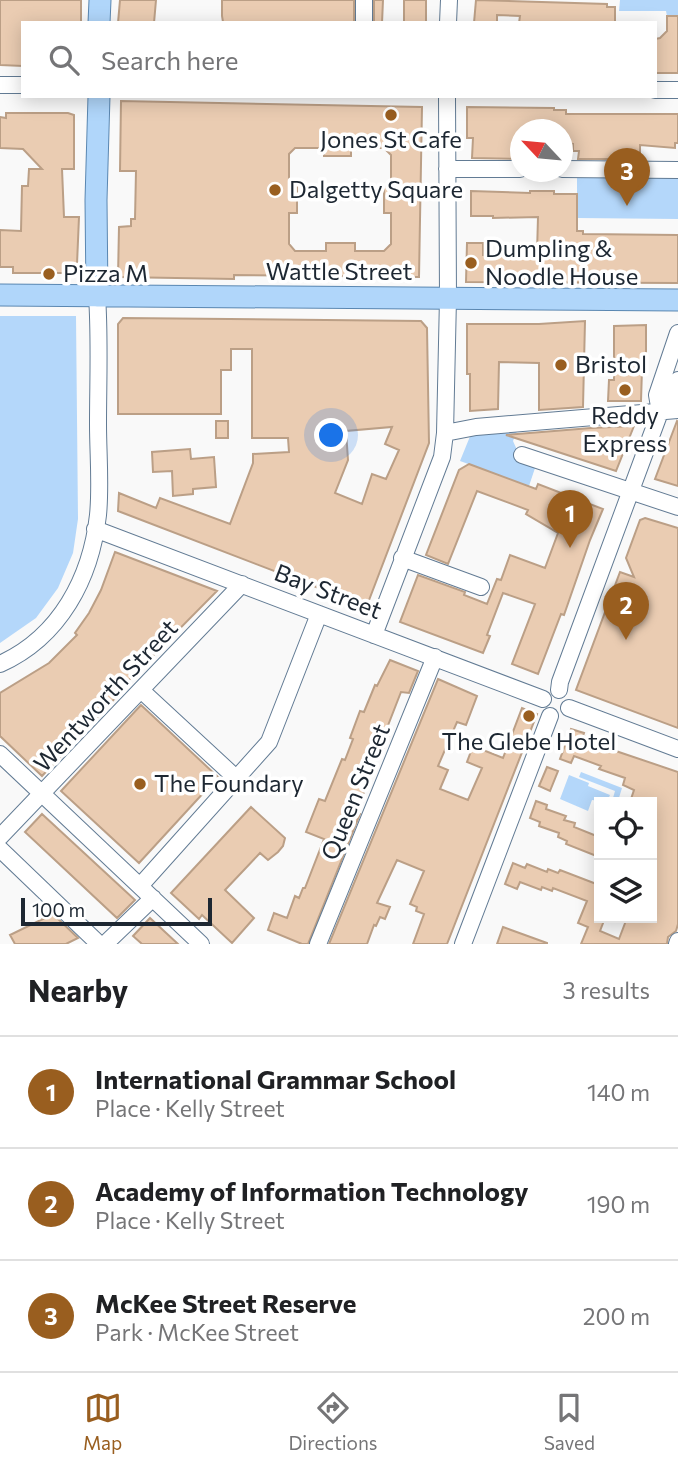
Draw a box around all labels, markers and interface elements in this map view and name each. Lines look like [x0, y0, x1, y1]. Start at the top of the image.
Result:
search box [21, 21, 657, 98]
icon: search [45, 41, 83, 79]
text: Search here [101, 44, 239, 75]
marker: Jones St Cafe [383, 107, 399, 123]
north arrow [510, 119, 573, 182]
place label: Jones St Cafe [320, 124, 462, 153]
pin: 3 [604, 148, 650, 206]
place label: Dalgetty Square [289, 174, 463, 203]
marker: Dalgetty Square [267, 182, 283, 198]
place label: Dumpling & Noodle House [485, 233, 638, 290]
marker: Dumpling & Noodle House [463, 255, 479, 271]
street label: Wattle Street [266, 256, 412, 285]
place label: Pizza M [63, 258, 148, 287]
marker: Pizza M [41, 266, 57, 282]
place label: Bristol [575, 349, 647, 378]
marker: Bristol [553, 357, 569, 373]
marker: Reddy Express [617, 382, 633, 398]
place label: Reddy Express [583, 400, 667, 457]
your location [314, 418, 348, 452]
pin: 1 [547, 490, 593, 548]
street label: Bay Street [271, 557, 386, 624]
pin: 2 [603, 582, 649, 640]
street label: Wentworth Street [27, 613, 183, 777]
marker: The Glebe Hotel [521, 708, 537, 724]
street label: Queen Street [314, 719, 395, 864]
place label: The Glebe Hotel [442, 726, 616, 755]
place label: The Foundary [154, 768, 304, 797]
marker: The Foundary [132, 776, 148, 792]
map controls [594, 797, 657, 923]
button: locate [594, 797, 657, 860]
button: layers [594, 860, 657, 923]
scale bar [21, 895, 212, 927]
text: 100 m [32, 898, 85, 921]
text: Nearby [28, 971, 128, 1008]
text: 3 results [563, 976, 650, 1004]
text: International Grammar School [95, 1063, 456, 1094]
text: 1 [46, 1078, 56, 1106]
text: 140 m [587, 1078, 650, 1106]
text: Place · Kelly Street [95, 1094, 285, 1122]
text: Academy of Information Technology [95, 1175, 529, 1206]
text: 2 [44, 1190, 58, 1218]
text: 190 m [587, 1190, 650, 1218]
text: Place · Kelly Street [95, 1206, 285, 1234]
text: McKee Street Reserve [95, 1287, 356, 1318]
text: 3 [44, 1302, 58, 1330]
text: 200 m [583, 1302, 650, 1330]
text: Park · McKee Street [95, 1318, 299, 1346]
tab: Map [83, 1389, 122, 1454]
tab: Directions [288, 1389, 378, 1454]
tab: Saved [544, 1389, 595, 1454]

